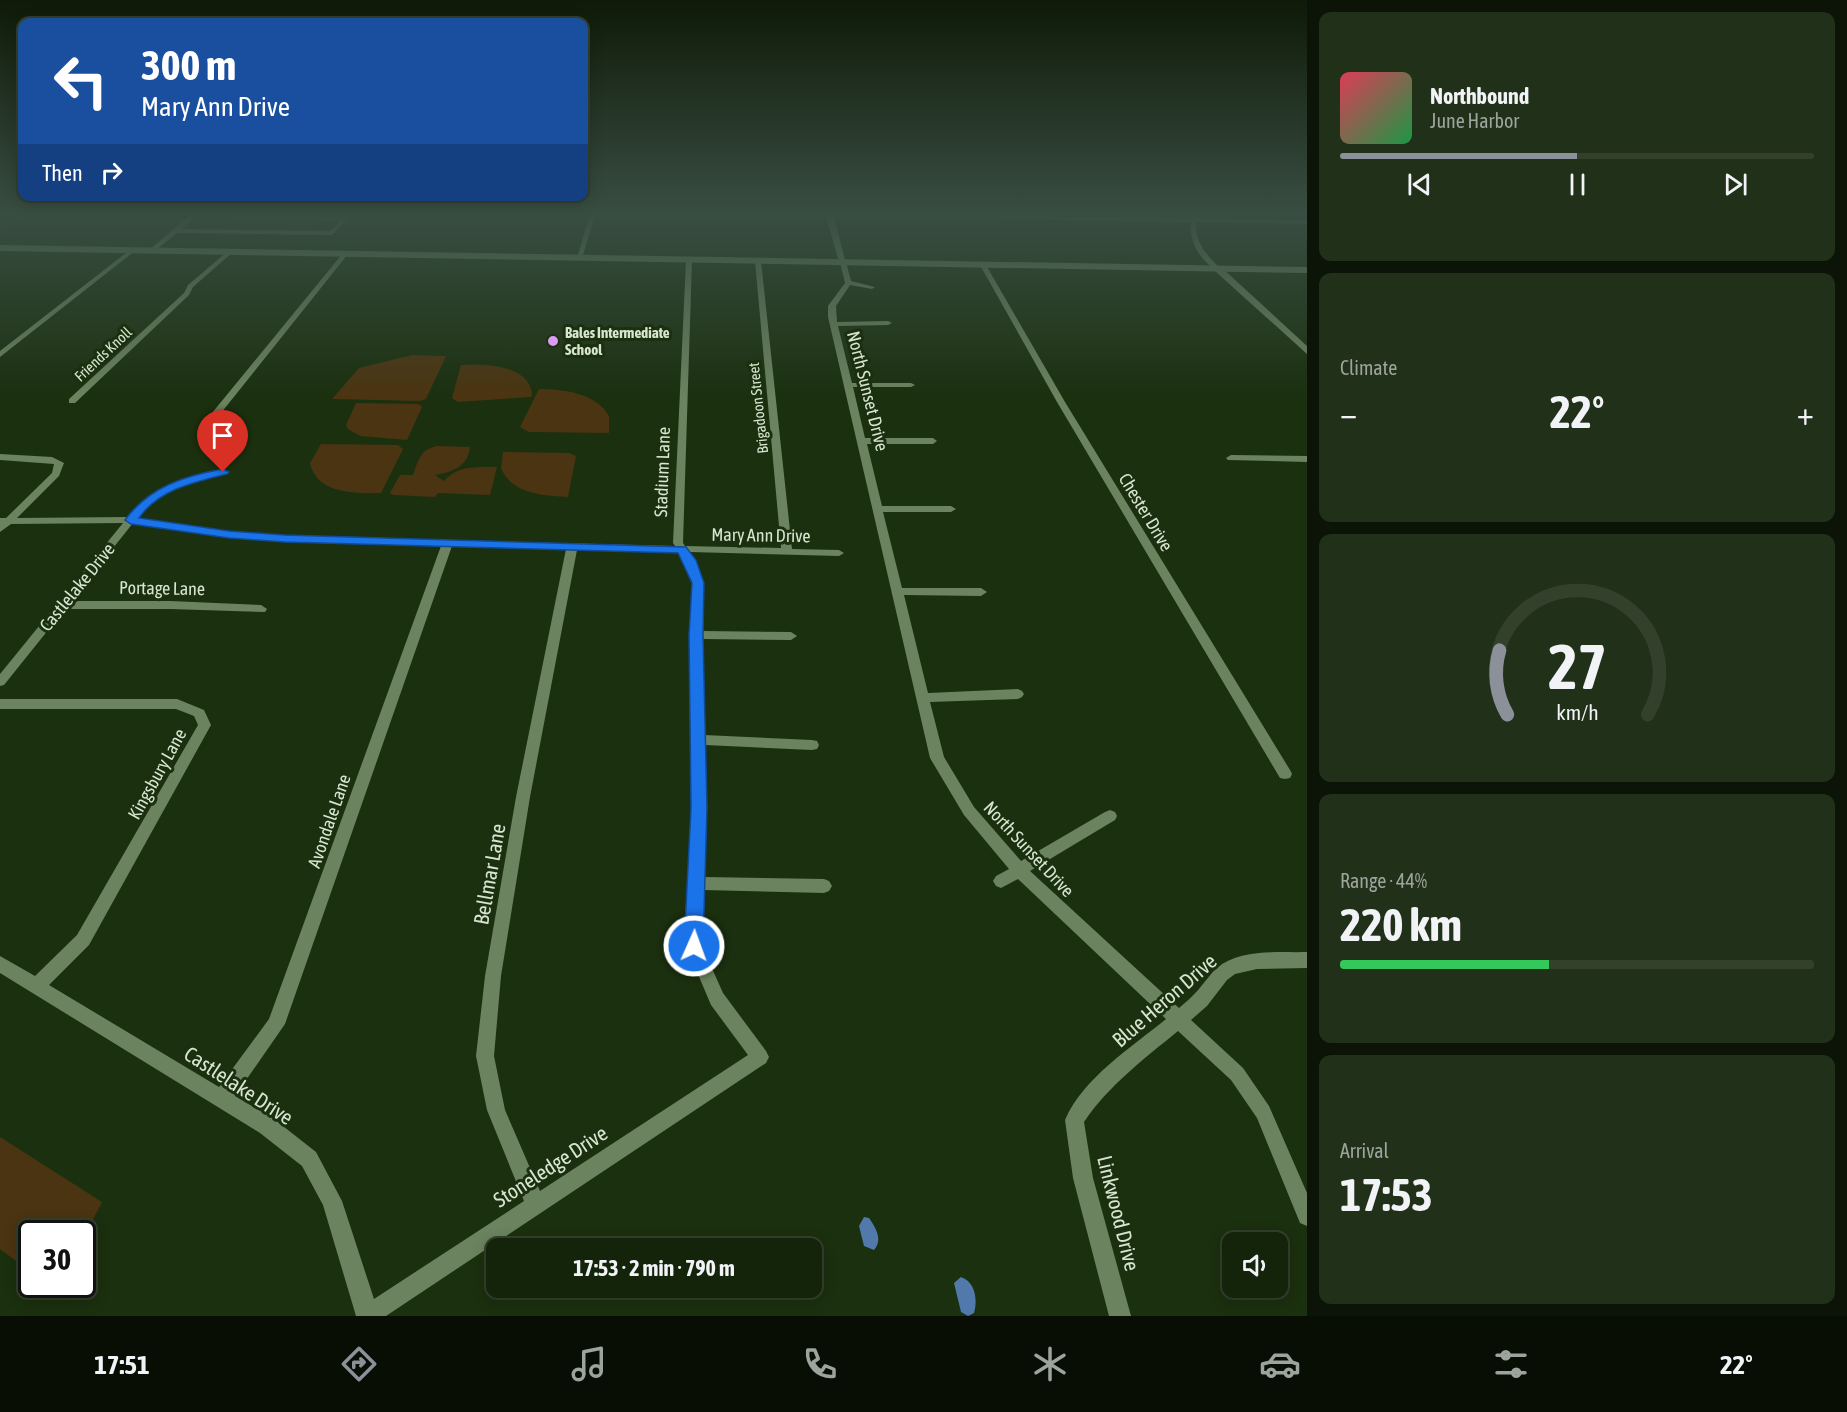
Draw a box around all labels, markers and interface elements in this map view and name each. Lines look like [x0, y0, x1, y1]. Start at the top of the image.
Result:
text: 300 m [141, 41, 236, 89]
icon: left [42, 42, 120, 120]
text: Northbound [1430, 83, 1529, 109]
text: Mary Ann Drive [141, 91, 290, 122]
text: June Harbor [1430, 109, 1519, 132]
icon: right [95, 156, 128, 189]
text: Then [42, 160, 83, 186]
icon: previous [1403, 168, 1436, 201]
icon: pause [1561, 168, 1594, 201]
icon: next [1719, 168, 1752, 201]
street label: Friends Knoll [71, 323, 135, 385]
place label: Bales Intermediate School [565, 324, 670, 358]
street label: North Sunset Drive [843, 329, 893, 453]
marker: Bales Intermediate School [546, 334, 560, 348]
text: Climate [1340, 356, 1397, 379]
street label: Brigadoon Street [745, 362, 771, 454]
text: 22° [1550, 386, 1604, 438]
text: − [1340, 394, 1357, 432]
text: + [1797, 394, 1814, 432]
pin [197, 410, 248, 472]
icon: arrive [206, 419, 239, 452]
street label: Stadium Lane [650, 427, 674, 517]
street label: Chester Drive [1115, 469, 1177, 555]
street label: Mary Ann Drive [711, 524, 811, 546]
street label: Castlelake Drive [35, 539, 119, 635]
street label: Portage Lane [119, 577, 205, 599]
text: 27 [1548, 631, 1606, 702]
text: km/h [1556, 700, 1598, 725]
street label: Kingsbury Lane [123, 725, 191, 823]
street label: Avondale Lane [303, 771, 355, 871]
street label: North Sunset Drive [979, 797, 1079, 901]
street label: Bellmar Lane [468, 822, 510, 926]
text: Range · 44% [1340, 869, 1427, 892]
text: 220 km [1340, 899, 1462, 951]
position arrow [662, 914, 726, 978]
street label: Blue Heron Drive [1107, 948, 1221, 1052]
street label: Castlelake Drive [180, 1041, 298, 1129]
street label: Stoneledge Drive [489, 1120, 611, 1212]
text: Arrival [1340, 1139, 1389, 1162]
street label: Linkwood Drive [1093, 1153, 1145, 1273]
text: 17:53 [1340, 1169, 1433, 1221]
speed limit sign: 30 [18, 1220, 96, 1298]
map controls [1222, 1232, 1288, 1298]
button: sound [1222, 1232, 1288, 1298]
text: 17:53 · 2 min · 790 m [573, 1255, 735, 1281]
icon: directions [338, 1343, 380, 1385]
icon: music [568, 1343, 610, 1385]
icon: phone [799, 1343, 841, 1385]
icon: climate [1029, 1343, 1071, 1385]
icon: car [1259, 1343, 1301, 1385]
icon: filters [1490, 1343, 1532, 1385]
text: 17:51 [94, 1349, 150, 1380]
text: 22° [1720, 1349, 1753, 1380]

